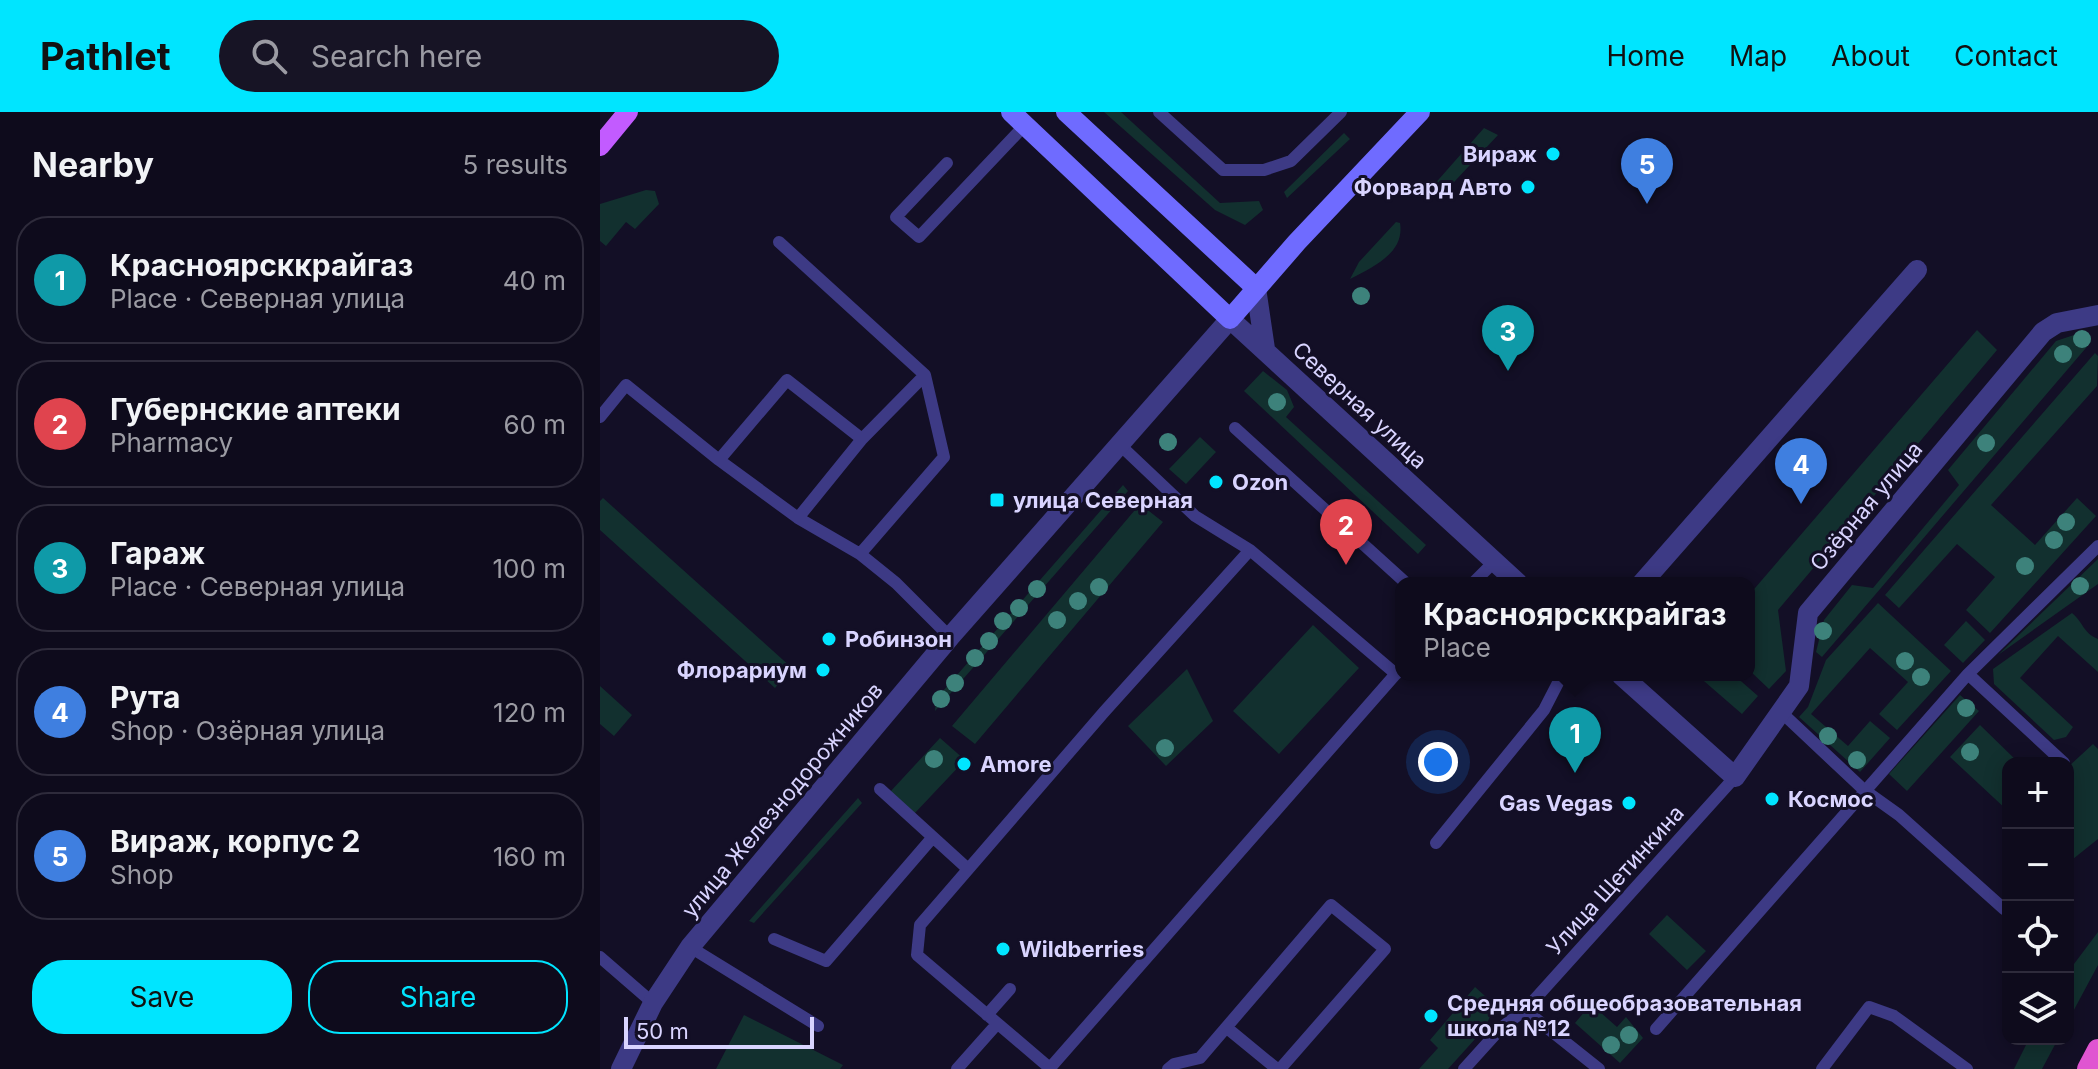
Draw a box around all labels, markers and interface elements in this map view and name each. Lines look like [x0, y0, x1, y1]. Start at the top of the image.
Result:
search box [219, 20, 779, 92]
text: Pathlet [40, 33, 171, 79]
icon: search [247, 34, 291, 78]
text: Search here [311, 38, 482, 74]
text: Home [1606, 39, 1685, 73]
text: Map [1729, 39, 1787, 73]
text: About [1831, 39, 1910, 73]
text: Contact [1954, 39, 2058, 73]
pin: 5 [1621, 138, 1673, 204]
place label: Вираж [1463, 141, 1537, 167]
text: Nearby [32, 144, 154, 185]
marker: Вираж [1544, 145, 1562, 163]
text: 5 results [463, 149, 568, 180]
place label: Форвард Авто [1354, 174, 1512, 200]
marker: Форвард Авто [1519, 178, 1537, 196]
text: Красноярсккрайгаз [110, 247, 413, 283]
text: 1 [54, 265, 66, 296]
text: 40 m [503, 265, 566, 296]
text: Place · Северная улица [110, 283, 405, 314]
pin: 3 [1482, 305, 1534, 371]
street label: Северная улица [1288, 336, 1432, 474]
text: Губернские аптеки [110, 391, 401, 427]
text: 2 [52, 409, 68, 440]
text: 60 m [503, 409, 566, 440]
text: Pharmacy [110, 427, 233, 458]
street label: Озёрная улица [1805, 436, 1927, 576]
pin: 4 [1775, 438, 1827, 504]
place label: Ozon [1232, 469, 1288, 495]
marker: Ozon [1207, 473, 1225, 491]
place label: улица Северная [1013, 487, 1193, 513]
marker: улица Северная [988, 491, 1006, 509]
pin: 2 [1320, 499, 1372, 565]
text: Гараж [110, 535, 205, 571]
text: 3 [52, 553, 68, 584]
text: 100 m [493, 553, 566, 584]
text: Place · Северная улица [110, 571, 405, 602]
popup [1395, 577, 1755, 681]
text: Красноярсккрайгаз [1423, 596, 1727, 632]
place label: Робинзон [845, 626, 952, 652]
marker: Робинзон [820, 630, 838, 648]
text: Place [1423, 632, 1491, 663]
place label: Флорариум [677, 657, 807, 683]
marker: Флорариум [814, 661, 832, 679]
street label: улица Железнодорожников [676, 677, 888, 923]
text: Рута [110, 679, 180, 715]
text: 4 [51, 697, 69, 728]
text: 120 m [493, 697, 566, 728]
pin: 1 [1549, 707, 1601, 773]
text: Shop · Озёрная улица [110, 715, 385, 746]
your location [1418, 742, 1458, 782]
place label: Amore [980, 751, 1052, 777]
marker: Amore [955, 755, 973, 773]
map controls [2002, 757, 2074, 1045]
button: + [2002, 757, 2074, 829]
place label: Космос [1788, 786, 1874, 812]
place label: Gas Vegas [1499, 790, 1613, 816]
marker: Космос [1763, 790, 1781, 808]
marker: Gas Vegas [1620, 794, 1638, 812]
street label: Улица Щетинкина [1541, 800, 1689, 960]
text: Вираж, корпус 2 [110, 823, 360, 859]
button: − [2002, 829, 2074, 901]
text: 5 [52, 841, 68, 872]
text: 160 m [493, 841, 566, 872]
text: Shop [110, 859, 174, 890]
button: locate [2002, 901, 2074, 973]
place label: Wildberries [1019, 936, 1144, 962]
marker: Wildberries [994, 940, 1012, 958]
button: Save [32, 960, 292, 1034]
button: Share [308, 960, 568, 1034]
button: layers [2002, 973, 2074, 1045]
place label: Средняя общеобразовательная школа №12 [1447, 990, 1802, 1041]
marker: Средняя общеобразовательная школа №12 [1422, 1007, 1440, 1025]
scale bar [624, 1013, 814, 1049]
text: 50 m [636, 1018, 689, 1044]

